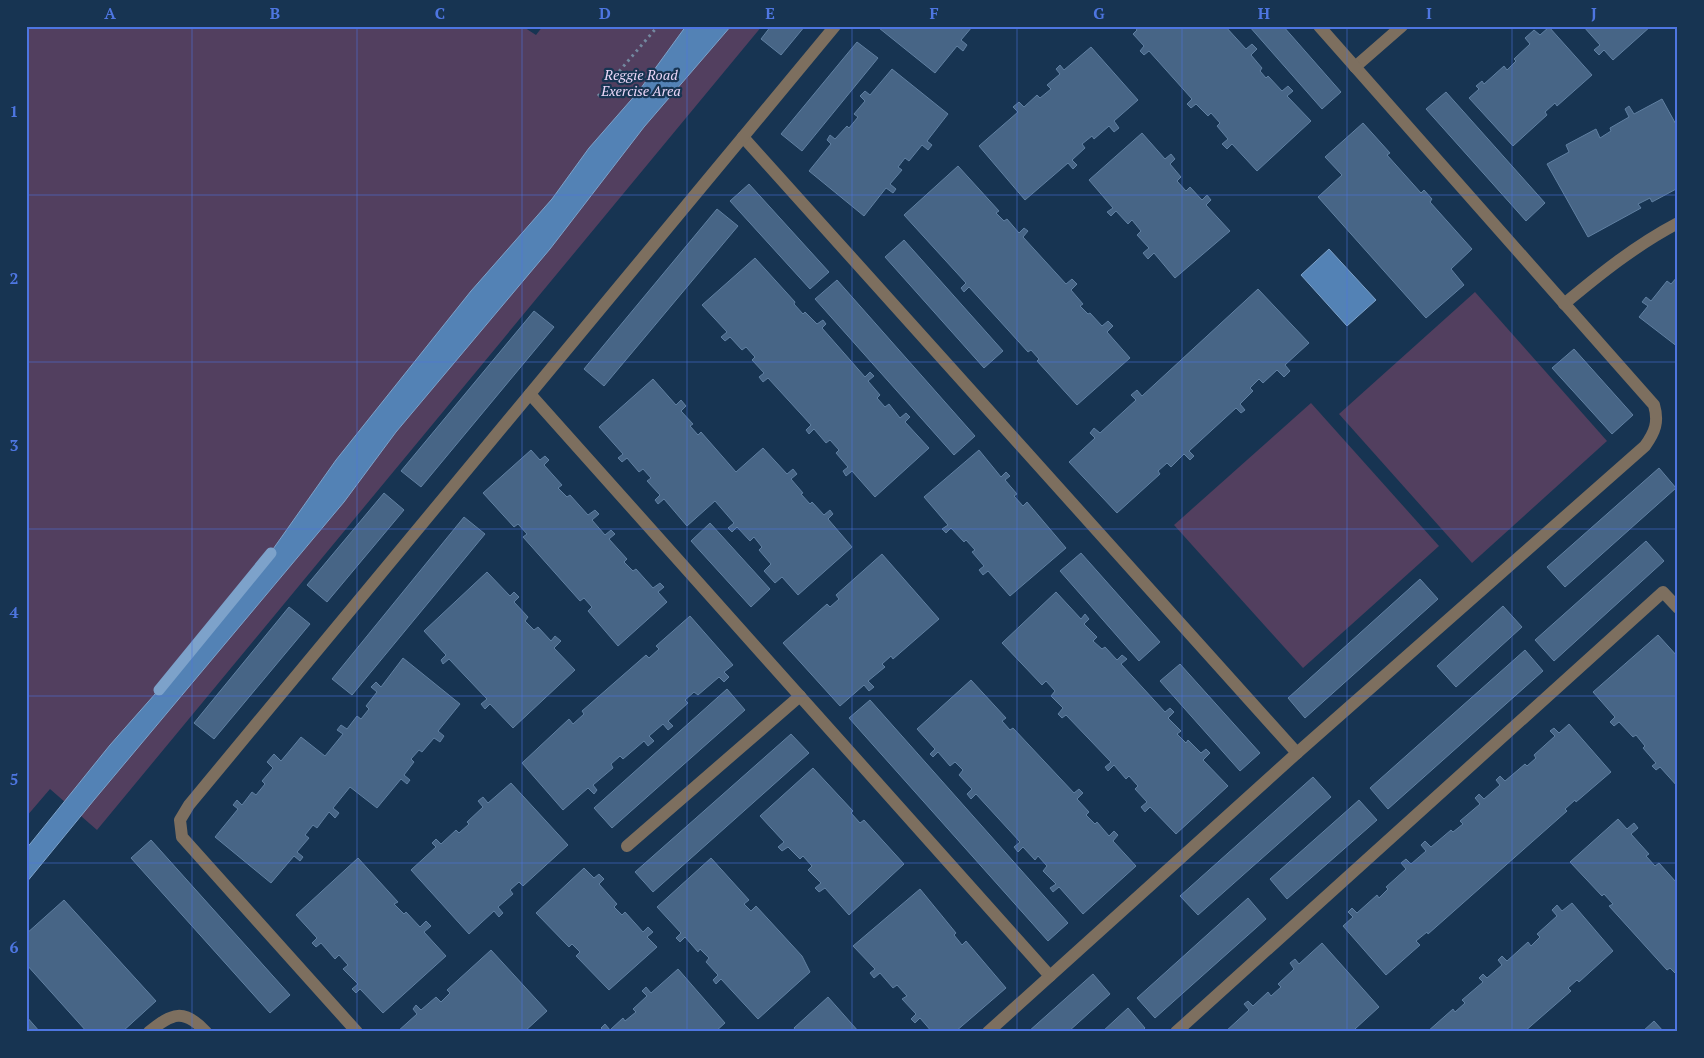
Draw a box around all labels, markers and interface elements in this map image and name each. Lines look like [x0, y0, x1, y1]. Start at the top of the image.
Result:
text: A [104, 2, 116, 24]
text: B [270, 2, 280, 24]
text: C [435, 2, 445, 24]
text: D [599, 2, 611, 24]
text: E [765, 2, 775, 24]
text: F [929, 2, 939, 24]
text: G [1093, 2, 1105, 24]
text: H [1258, 2, 1270, 24]
text: I [1426, 2, 1432, 24]
text: J [1591, 2, 1597, 24]
park label: Reggie Road Exercise Area [600, 65, 681, 100]
text: 1 [9, 100, 19, 122]
text: 2 [9, 267, 19, 289]
text: 3 [9, 434, 19, 456]
text: 4 [9, 601, 19, 623]
text: 5 [9, 768, 19, 790]
text: 6 [9, 936, 19, 958]

